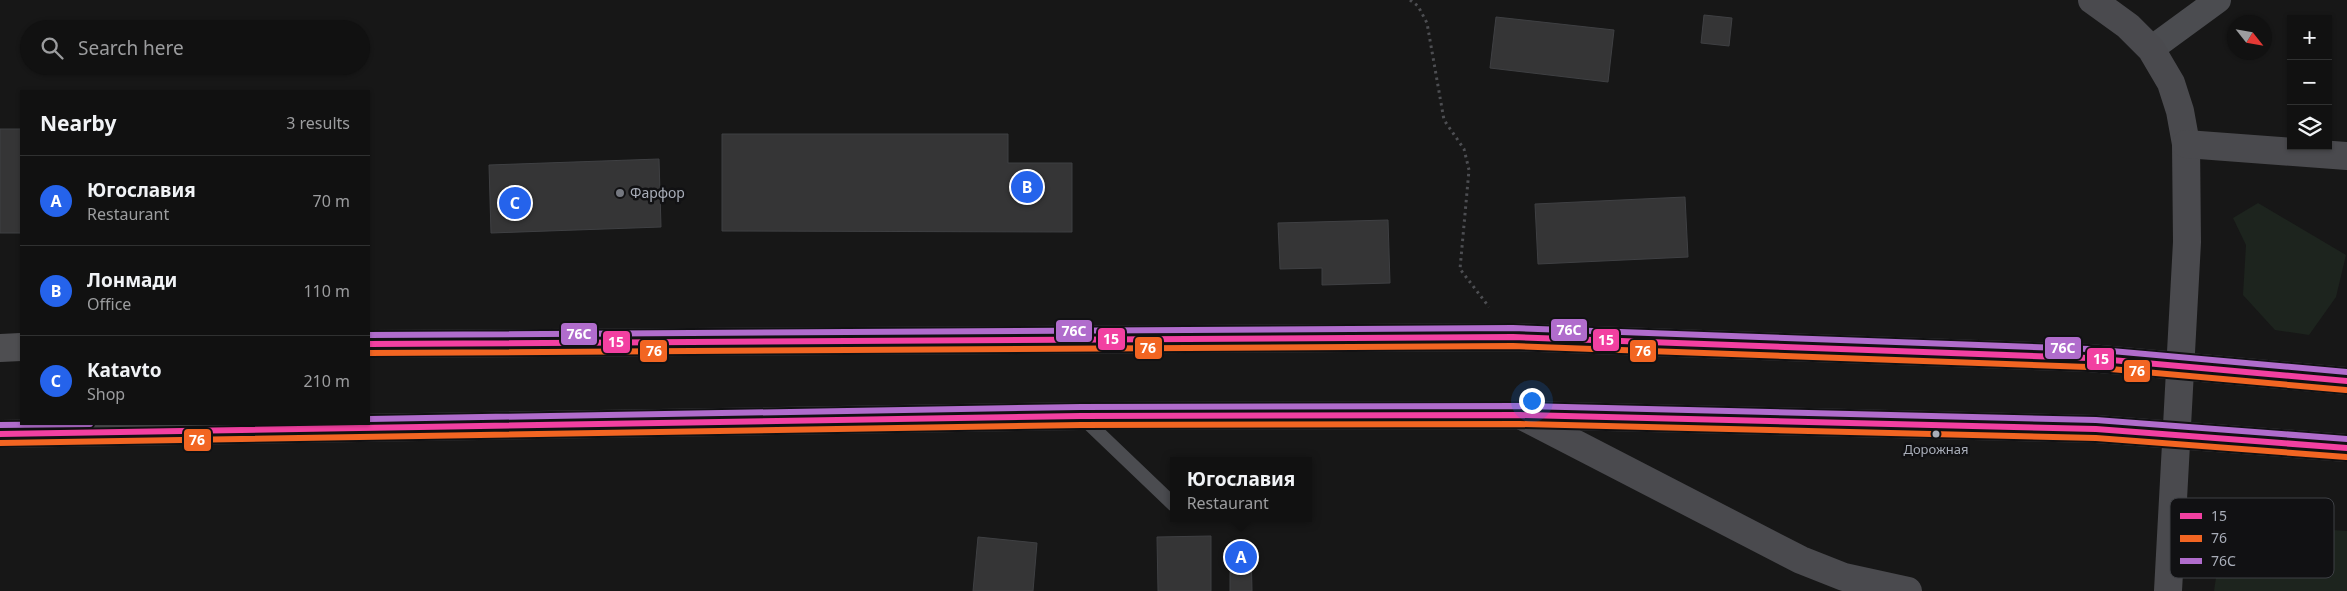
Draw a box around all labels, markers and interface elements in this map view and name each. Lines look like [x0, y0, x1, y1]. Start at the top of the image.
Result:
north arrow [2227, 15, 2272, 60]
map controls [2287, 15, 2332, 150]
button: + [2287, 15, 2332, 60]
search box [20, 20, 370, 75]
icon: search [38, 34, 66, 62]
text: Search here [78, 35, 184, 61]
button: − [2287, 60, 2332, 105]
button: layers [2287, 105, 2332, 150]
text: Nearby [40, 109, 116, 137]
text: 3 results [286, 112, 350, 134]
pin: B [1011, 168, 1043, 206]
text: Югославия [87, 177, 196, 203]
place label: Фарфор [630, 183, 685, 202]
pin: C [499, 184, 531, 222]
marker: Фарфор [614, 187, 626, 199]
text: A [50, 190, 62, 212]
text: 70 m [313, 190, 350, 212]
text: Restaurant [87, 203, 169, 225]
text: Лонмади [87, 267, 177, 293]
text: B [51, 280, 61, 302]
text: 110 m [303, 280, 350, 302]
text: Office [87, 293, 131, 315]
line badge: 76С [1550, 318, 1588, 342]
line badge: 76С [1055, 319, 1093, 343]
text: 76С [1556, 320, 1582, 339]
text: 76С [1061, 321, 1087, 340]
line badge: 76С [560, 322, 598, 346]
text: 76С [566, 324, 592, 343]
line badge: 15 [1097, 327, 1126, 351]
line badge: 15 [1592, 328, 1620, 352]
text: 15 [1103, 329, 1119, 348]
line badge: 15 [602, 330, 631, 354]
text: 15 [1598, 330, 1614, 349]
text: 15 [608, 332, 624, 351]
line badge: 76 [1134, 336, 1163, 360]
line badge: 76С [2044, 336, 2082, 360]
text: 76 [1140, 338, 1156, 357]
text: 76С [2050, 338, 2076, 357]
line badge: 76 [639, 339, 668, 363]
line badge: 76 [1629, 339, 1657, 363]
text: 76 [646, 341, 662, 360]
text: 76 [1635, 341, 1651, 360]
line badge: 15 [2086, 347, 2115, 371]
text: 15 [2093, 349, 2109, 368]
text: Katavto [87, 357, 162, 383]
line badge: 76 [2123, 359, 2151, 383]
text: 76 [2129, 361, 2145, 380]
text: C [51, 370, 61, 392]
text: 210 m [303, 370, 350, 392]
text: Shop [87, 383, 125, 405]
your location [1519, 388, 1545, 414]
line badge: 76 [183, 428, 212, 452]
marker: Дорожная [1931, 429, 1941, 439]
text: 76 [189, 430, 205, 449]
place label: Дорожная [1903, 440, 1969, 458]
popup [1170, 457, 1312, 522]
text: Югославия [1187, 466, 1295, 492]
text: Restaurant [1187, 492, 1269, 514]
legend [2170, 498, 2334, 578]
text: 15 [2211, 506, 2227, 525]
text: 76 [2211, 528, 2227, 547]
pin: A [1225, 538, 1257, 576]
text: 76С [2211, 551, 2236, 570]

